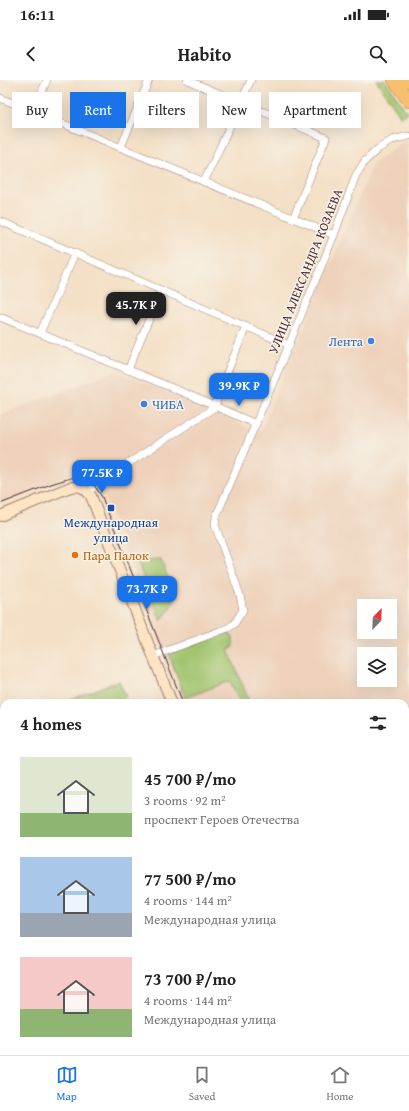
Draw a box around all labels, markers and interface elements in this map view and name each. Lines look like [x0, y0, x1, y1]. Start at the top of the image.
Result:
text: 16:11 [20, 4, 55, 25]
text: Habito [178, 41, 231, 68]
icon: back [20, 43, 42, 65]
icon: search [367, 43, 389, 65]
chip: Buy [12, 92, 62, 128]
chip: Rent [70, 92, 126, 128]
chip: Filters [134, 92, 199, 128]
chip: New [207, 92, 261, 128]
chip: Apartment [269, 92, 361, 128]
street label: УЛИЦА АЛЕКСАНДРА КОЗАЕВА [264, 186, 347, 357]
pin: 45.7K ₽ [99, 292, 173, 326]
text: 45.7K ₽ [115, 295, 157, 314]
place label: Лента [329, 332, 364, 351]
marker: Лента [366, 336, 376, 346]
pin: 39.9K ₽ [202, 373, 276, 407]
text: 39.9K ₽ [218, 376, 260, 395]
place label: ЧИБА [152, 395, 184, 414]
marker: ЧИБА [139, 399, 149, 409]
pin: 77.5K ₽ [65, 460, 139, 494]
text: 77.5K ₽ [81, 463, 123, 482]
marker: Международная улица [106, 503, 116, 513]
place label: Международная улица [64, 513, 159, 547]
place label: Пара Палок [83, 546, 149, 565]
marker: Пара Палок [70, 550, 80, 560]
pin: 73.7K ₽ [110, 576, 184, 610]
text: 73.7K ₽ [126, 579, 168, 598]
north arrow [357, 599, 397, 639]
map controls [357, 599, 397, 687]
button: layers [357, 647, 397, 687]
text: 4 homes [20, 711, 82, 736]
icon: filters [367, 712, 389, 734]
text: 45 700 ₽/mo [144, 766, 236, 791]
icon: home [52, 773, 100, 821]
text: 3 rooms · 92 m² [144, 791, 226, 810]
text: проспект Героев Отечества [144, 810, 299, 829]
text: 77 500 ₽/mo [144, 866, 236, 891]
icon: home [52, 873, 100, 921]
text: 4 rooms · 144 m² [144, 891, 232, 910]
text: Международная улица [144, 910, 276, 929]
text: 73 700 ₽/mo [144, 966, 236, 991]
icon: home [52, 973, 100, 1021]
text: 4 rooms · 144 m² [144, 991, 232, 1010]
text: Международная улица [144, 1010, 276, 1029]
tab: Map [56, 1064, 78, 1104]
tab: Saved [189, 1064, 215, 1104]
tab: Home [326, 1064, 353, 1104]

